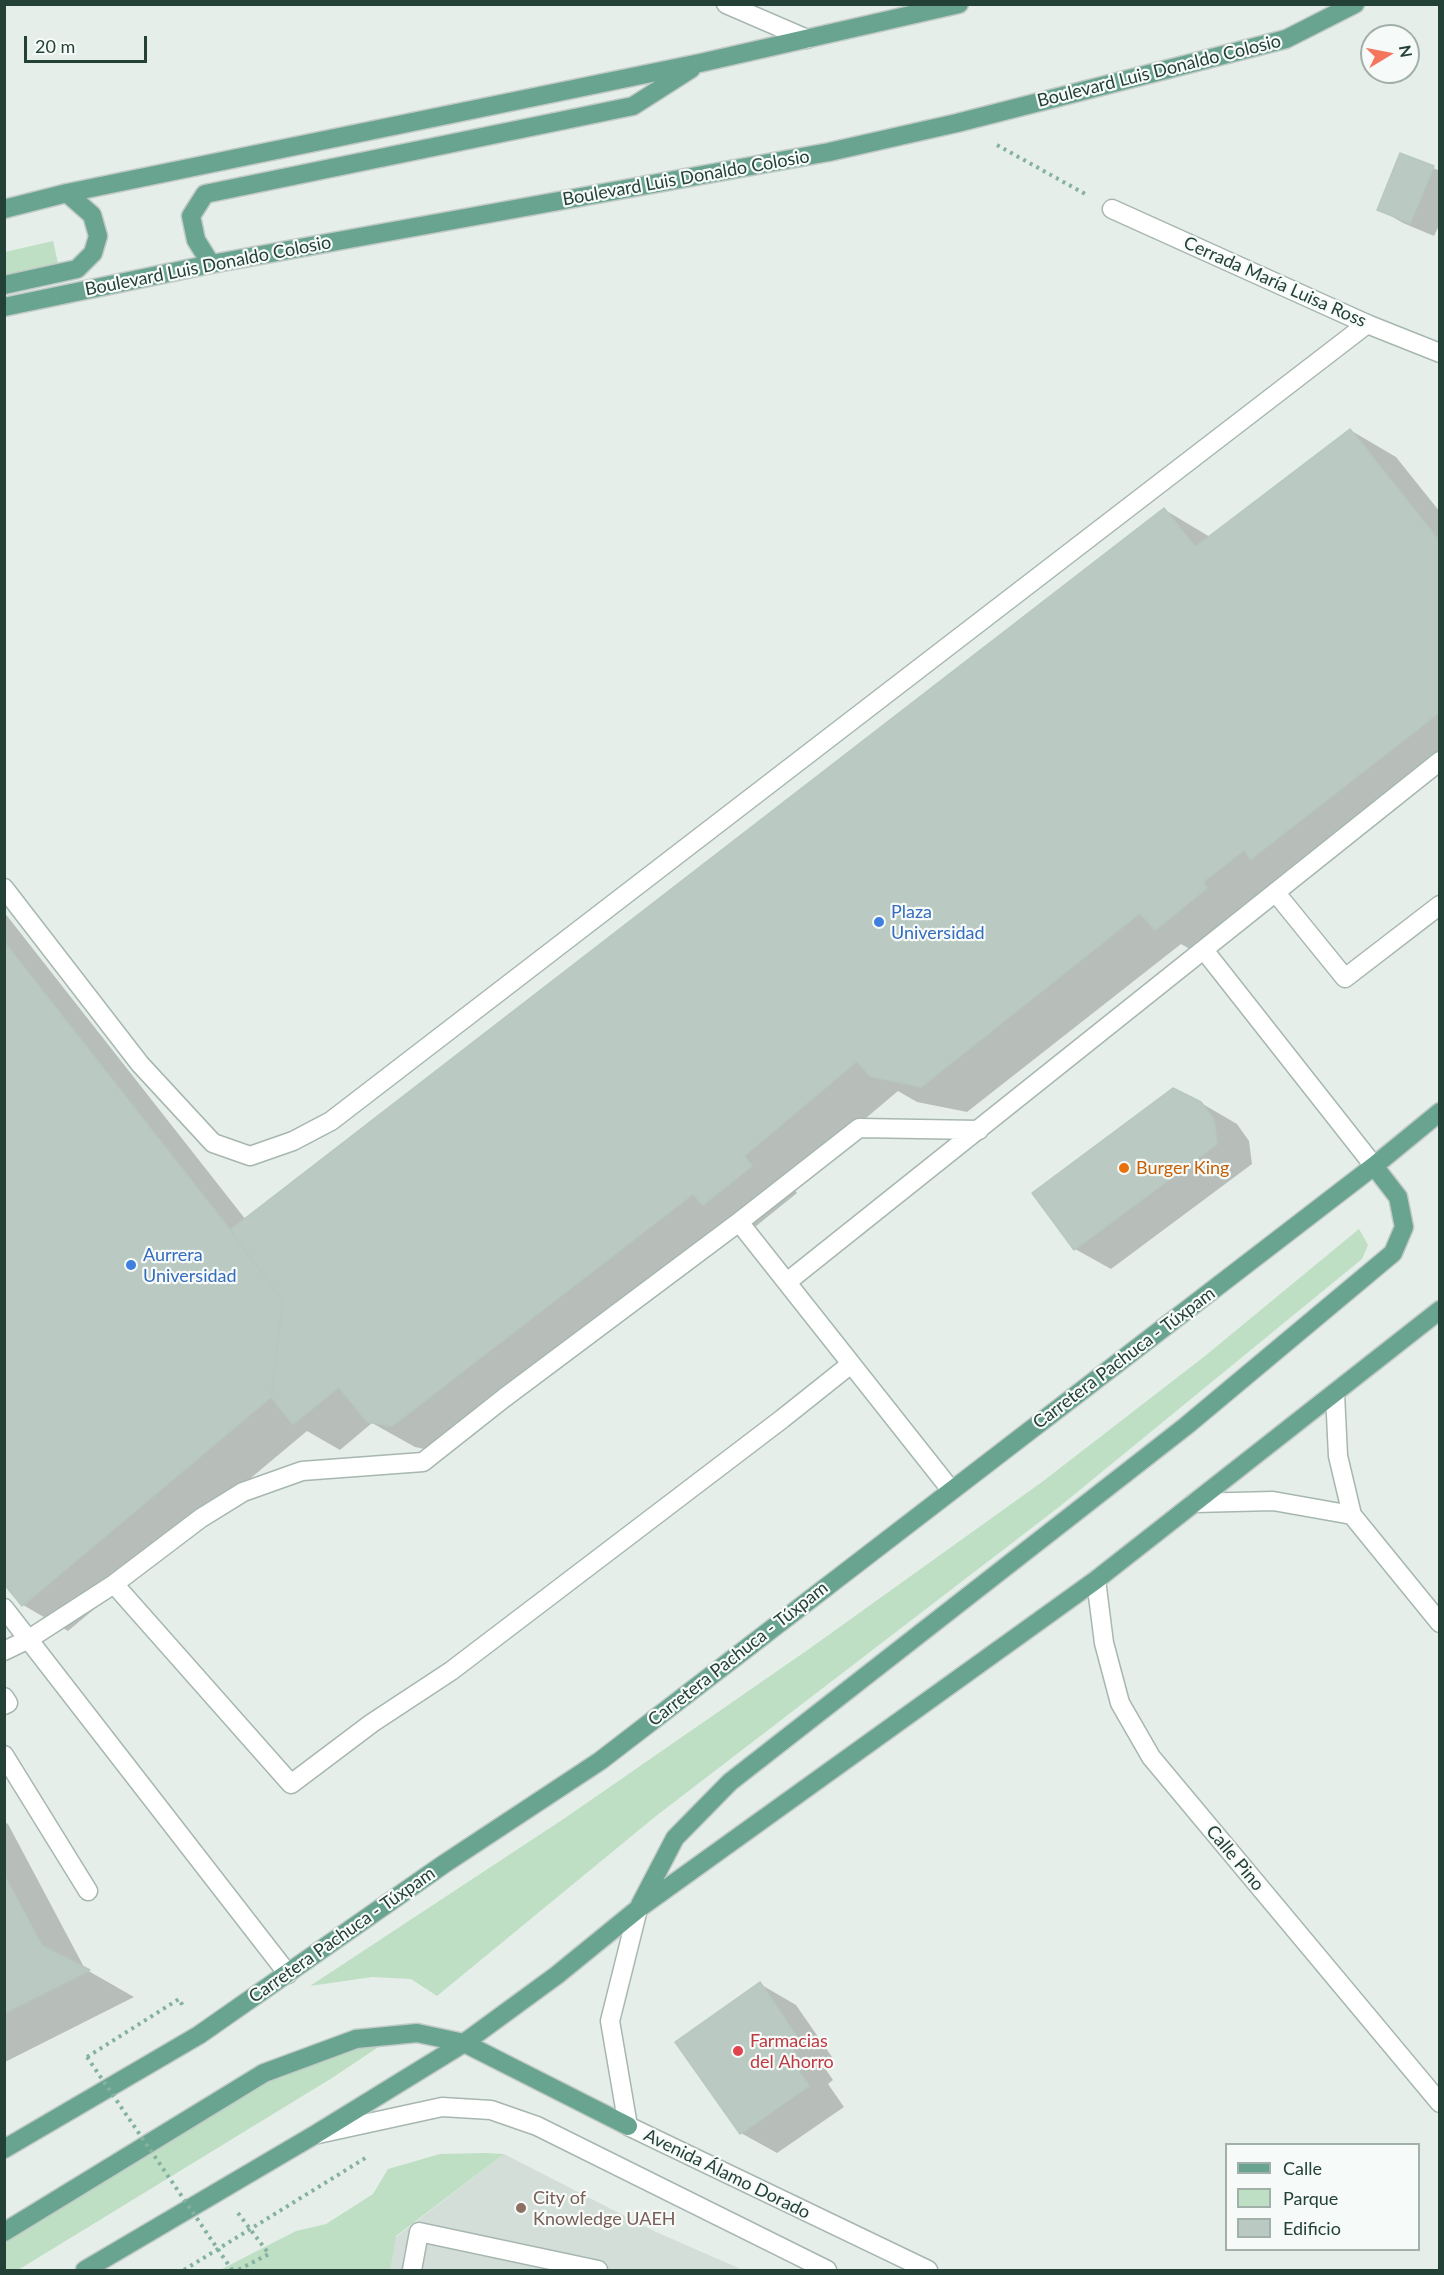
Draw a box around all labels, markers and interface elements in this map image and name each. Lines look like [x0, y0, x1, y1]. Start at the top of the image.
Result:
scale bar [27, 24, 150, 62]
north arrow [1360, 24, 1420, 84]
street label: Boulevard Luis Donaldo Colosio [1035, 30, 1283, 112]
text: 20 m [35, 35, 75, 57]
text: N [1396, 43, 1417, 59]
street label: Boulevard Luis Donaldo Colosio [561, 146, 811, 210]
street label: Boulevard Luis Donaldo Colosio [83, 232, 333, 300]
street label: Cerrada María Luisa Ross [1180, 232, 1370, 332]
place label: Plaza Universidad [891, 901, 985, 944]
marker: Plaza Universidad [872, 915, 886, 929]
place label: Burger King [1136, 1157, 1229, 1179]
marker: Burger King [1117, 1161, 1131, 1175]
place label: Aurrera Universidad [143, 1244, 237, 1286]
marker: Aurrera Universidad [124, 1258, 138, 1272]
street label: Carretera Pachuca - Túxpam [1029, 1283, 1219, 1433]
street label: Carretera Pachuca - Túxpam [644, 1577, 832, 1731]
street label: Calle Pino [1201, 1821, 1269, 1895]
street label: Carretera Pachuca - Túxpam [245, 1862, 439, 2008]
place label: Farmacias del Ahorro [750, 2030, 834, 2072]
marker: Farmacias del Ahorro [731, 2044, 745, 2058]
street label: Avenida Álamo Dorado [640, 2124, 814, 2224]
legend [1225, 2143, 1420, 2251]
text: Calle [1283, 2157, 1322, 2179]
place label: City of Knowledge UAEH [533, 2187, 676, 2230]
text: Parque [1283, 2187, 1338, 2209]
marker: City of Knowledge UAEH [514, 2201, 528, 2215]
text: Edificio [1283, 2217, 1341, 2239]

